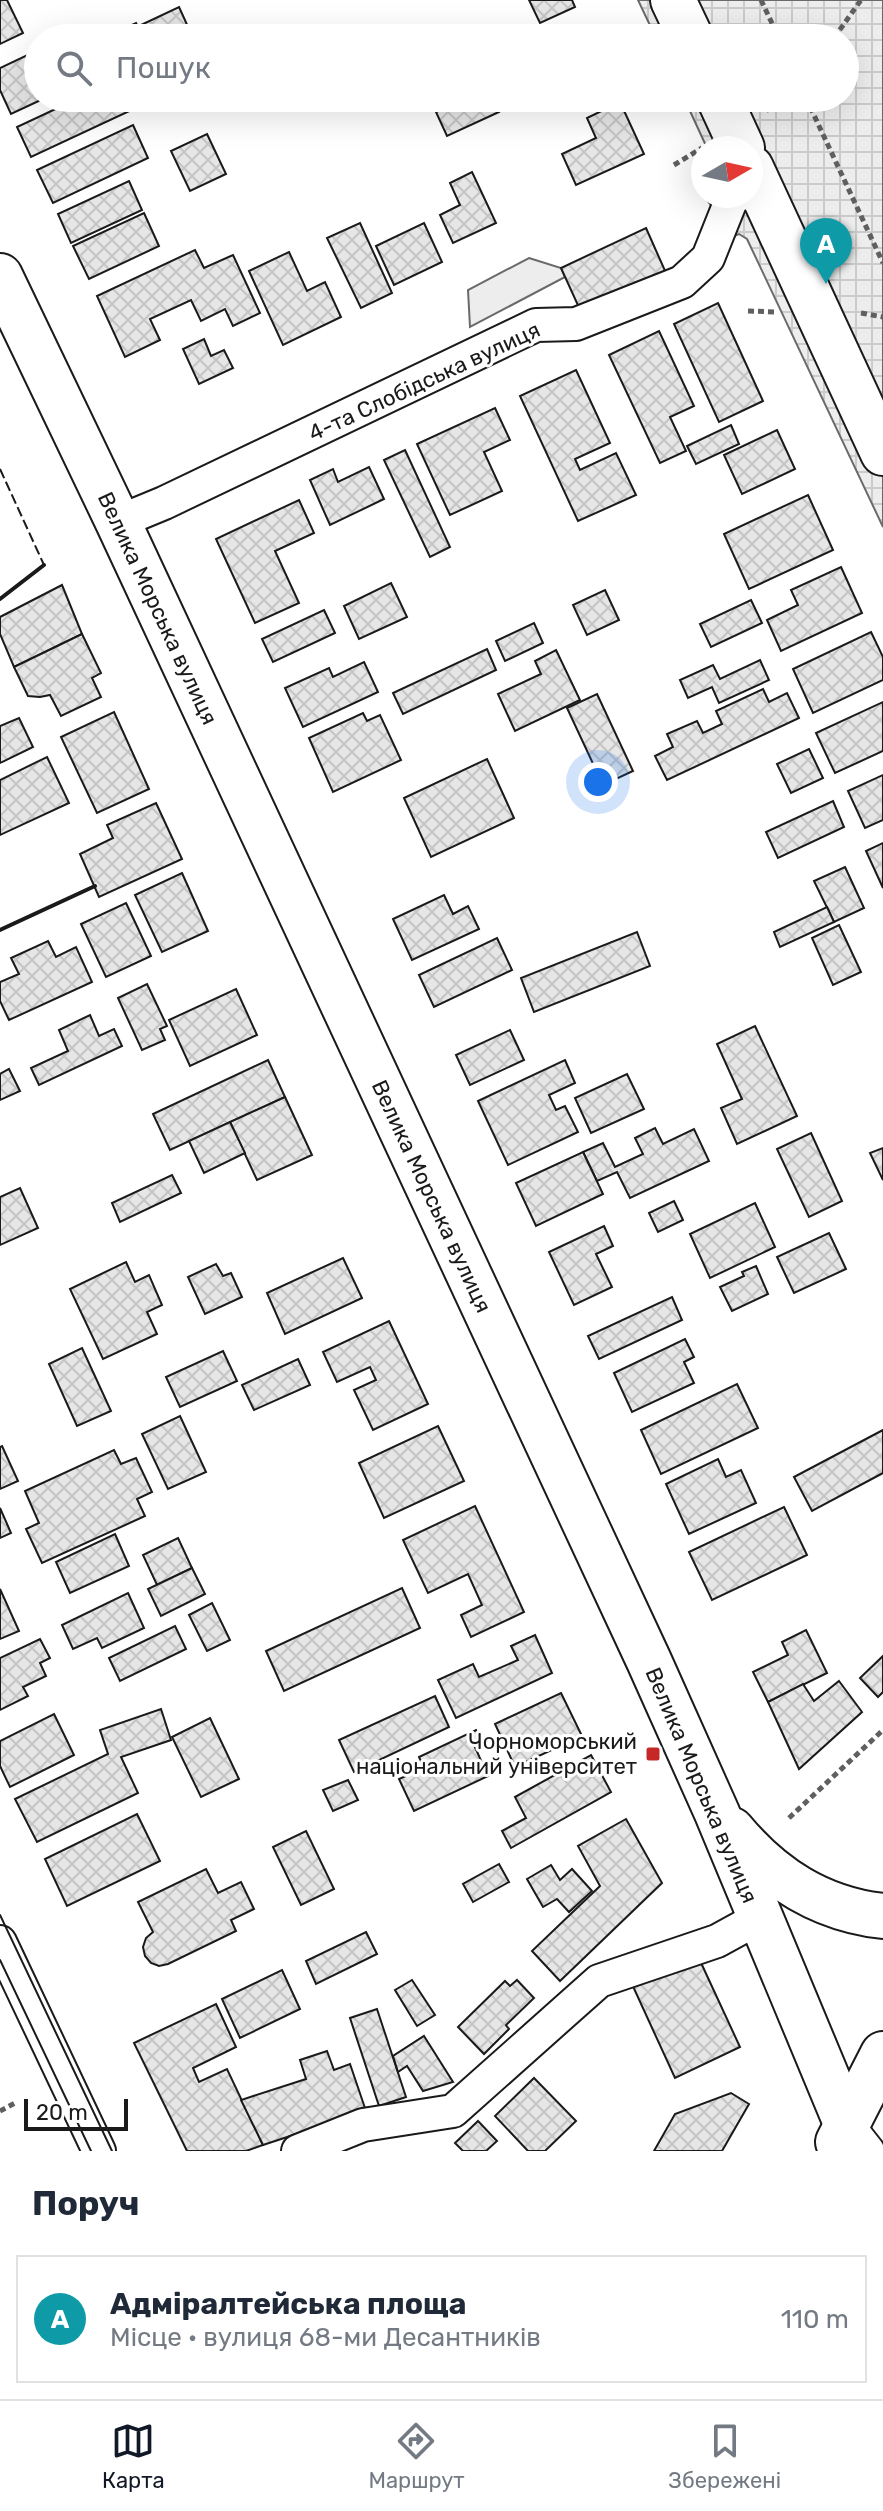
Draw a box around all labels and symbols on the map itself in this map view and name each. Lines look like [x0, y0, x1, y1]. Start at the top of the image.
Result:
north arrow [691, 136, 763, 208]
pin: A [800, 218, 852, 284]
street label: 4-та Слобідська вулиця [304, 316, 544, 447]
street label: Велика Морська вулиця [92, 488, 223, 729]
your location [578, 762, 618, 802]
street label: Велика Морська вулиця [366, 1076, 497, 1317]
street label: Велика Морська вулиця [640, 1663, 764, 1907]
place label: Чорноморський національний університет [356, 1728, 637, 1780]
marker: Чорноморський національний університет [644, 1745, 662, 1763]
scale bar [24, 2095, 128, 2131]

